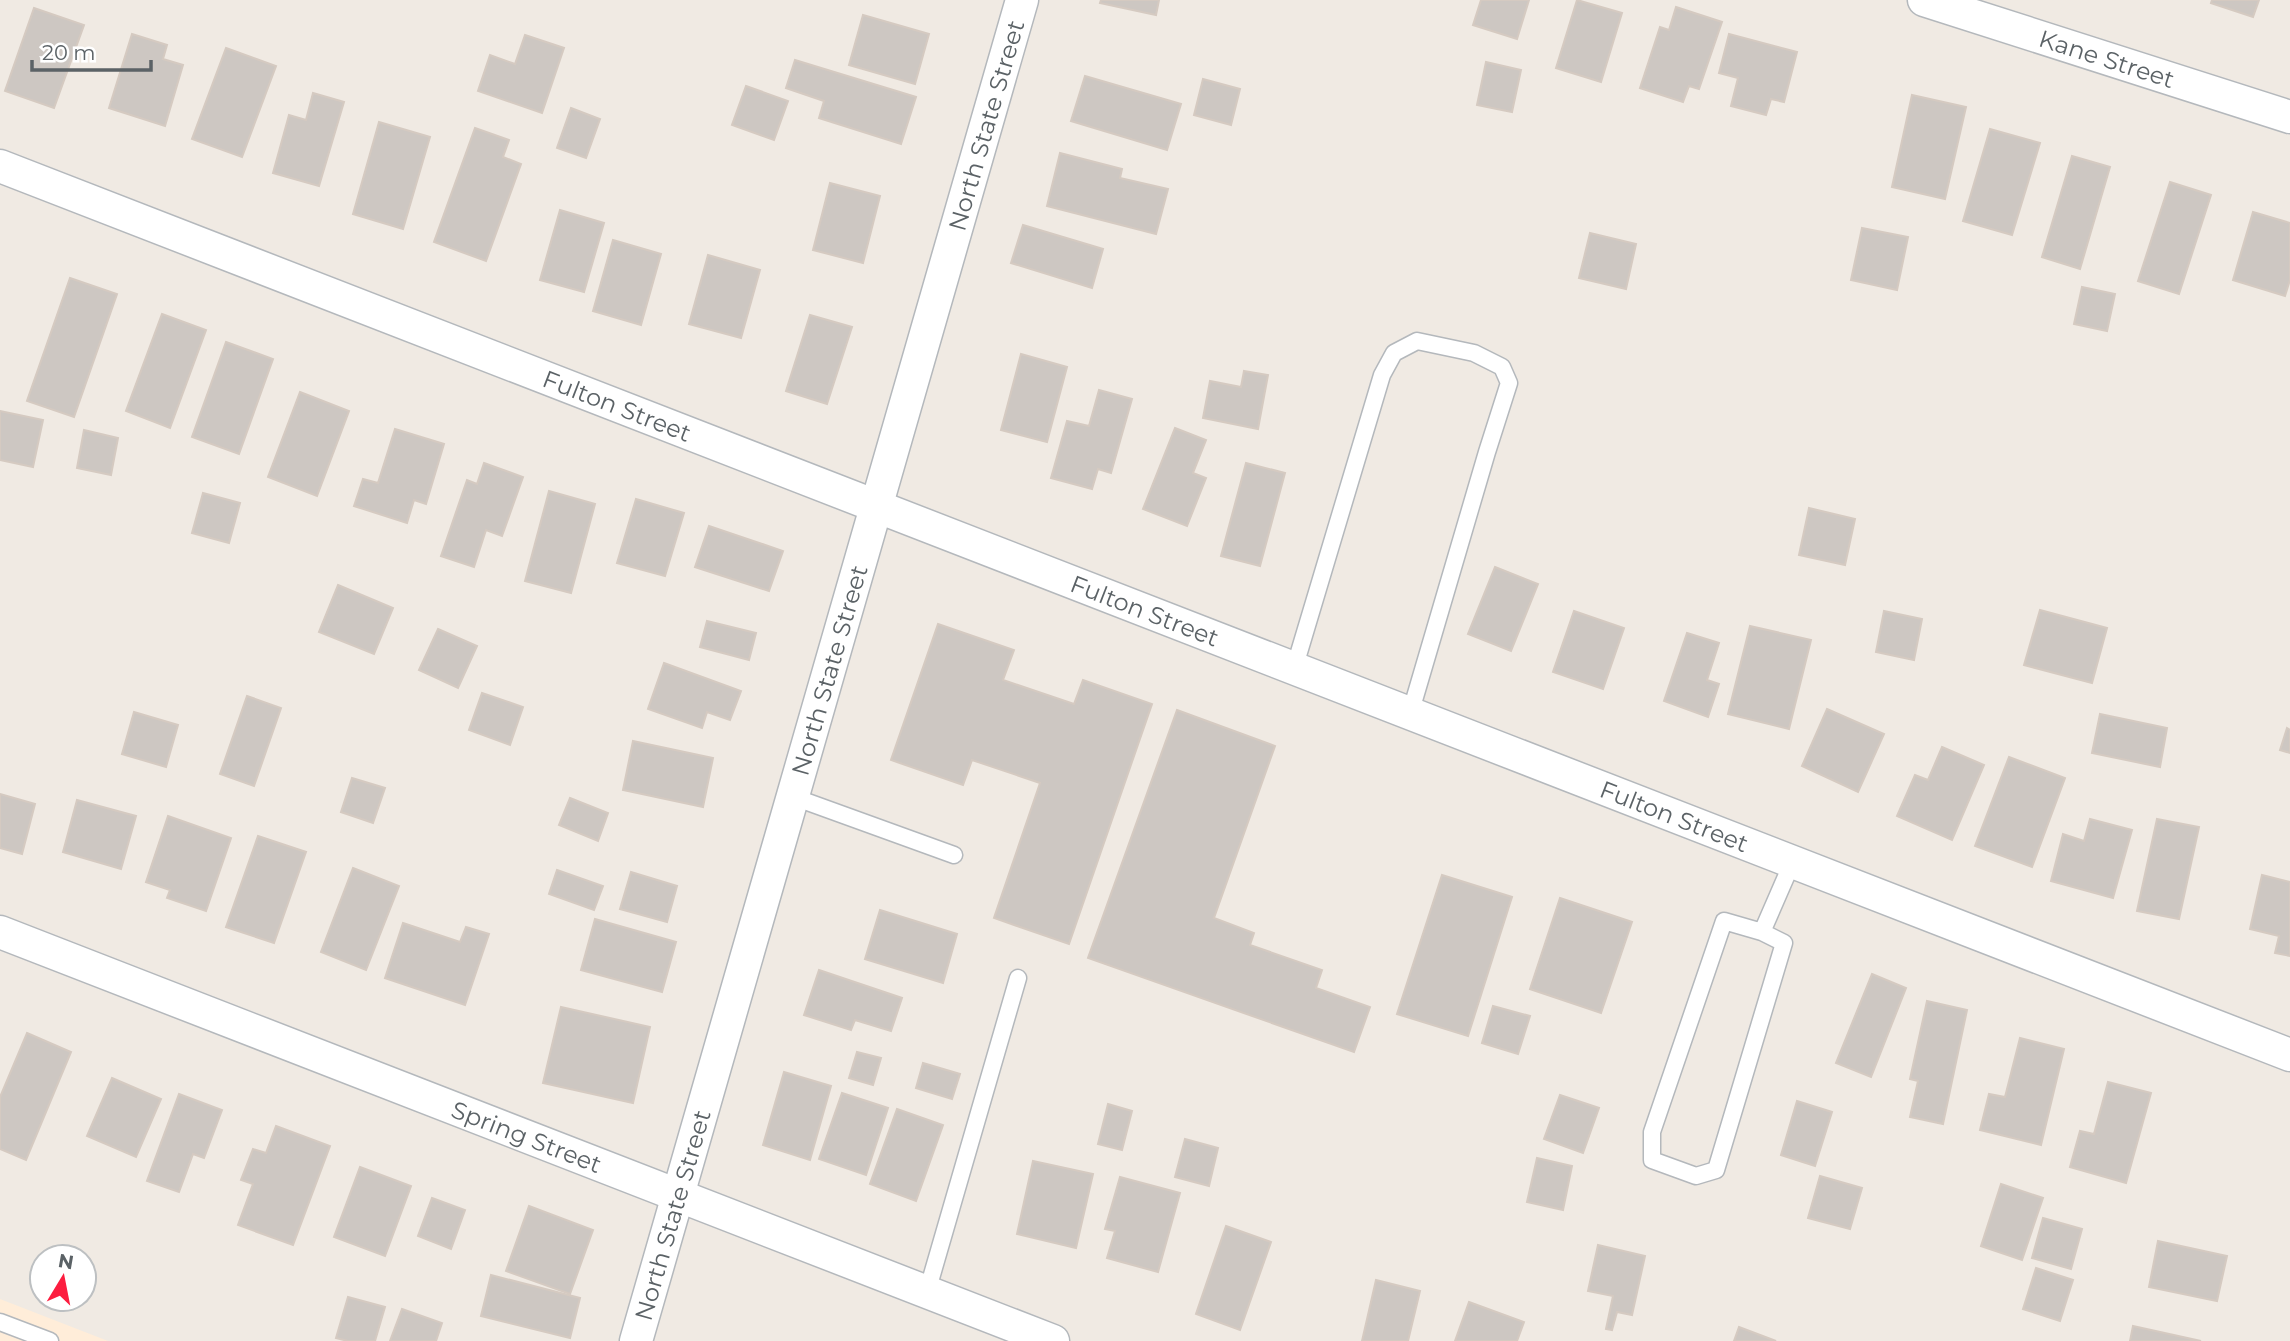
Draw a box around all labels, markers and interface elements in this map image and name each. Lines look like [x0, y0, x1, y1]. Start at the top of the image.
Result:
street label: North State Street [942, 16, 1030, 234]
street label: Kane Street [2036, 23, 2178, 94]
scale bar [32, 28, 150, 72]
text: 20 m [42, 40, 96, 65]
street label: Fulton Street [539, 364, 696, 448]
street label: North State Street [785, 561, 873, 779]
street label: Fulton Street [1066, 569, 1223, 652]
street label: Fulton Street [1596, 774, 1753, 858]
street label: Spring Street [448, 1094, 606, 1179]
street label: North State Street [628, 1106, 716, 1324]
north arrow [28, 1243, 98, 1313]
text: N [56, 1249, 75, 1274]

